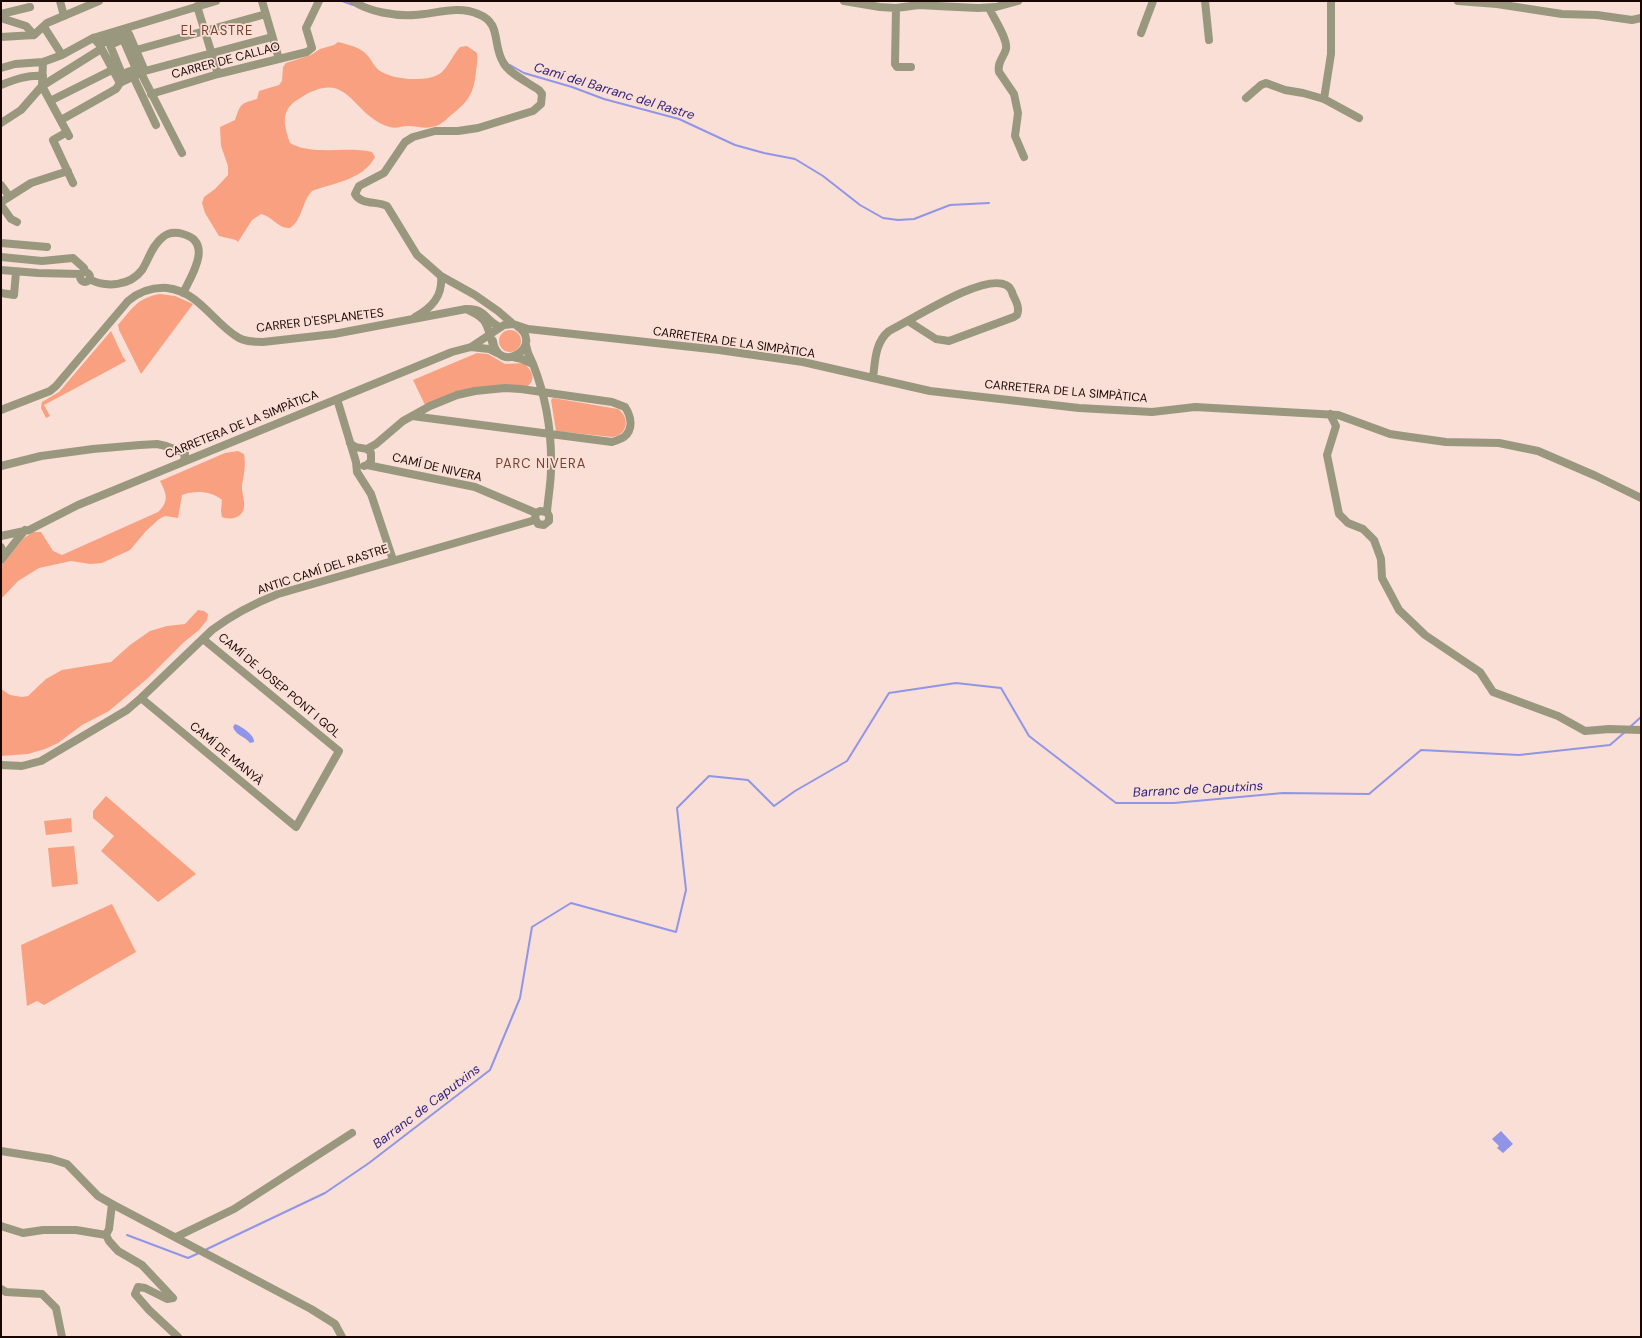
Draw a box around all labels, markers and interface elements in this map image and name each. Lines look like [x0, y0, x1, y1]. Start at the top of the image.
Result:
district label: EL RASTRE [181, 24, 253, 40]
street label: CARRER DE CALLAO [170, 40, 282, 82]
water label: Camí del Barranc del Rastre [532, 60, 696, 124]
street label: CARRER D'ESPLANETES [255, 306, 385, 336]
street label: CARRETERA DE LA SIMPÀTICA [652, 324, 816, 362]
street label: CARRETERA DE LA SIMPÀTICA [984, 378, 1148, 406]
street label: CARRETERA DE LA SIMPÀTICA [163, 388, 321, 462]
street label: CAMÍ DE NIVERA [391, 451, 483, 485]
district label: PARC NIVERA [496, 457, 586, 473]
street label: ANTIC CAMÍ DEL RASTRE [256, 542, 390, 598]
street label: CAMÍ DE JOSEP PONT I GOL [215, 631, 343, 741]
street label: CAMÍ DE MANYÀ [186, 719, 266, 789]
water label: Barranc de Caputxins [1133, 779, 1263, 801]
water label: Barranc de Caputxins [370, 1062, 484, 1152]

